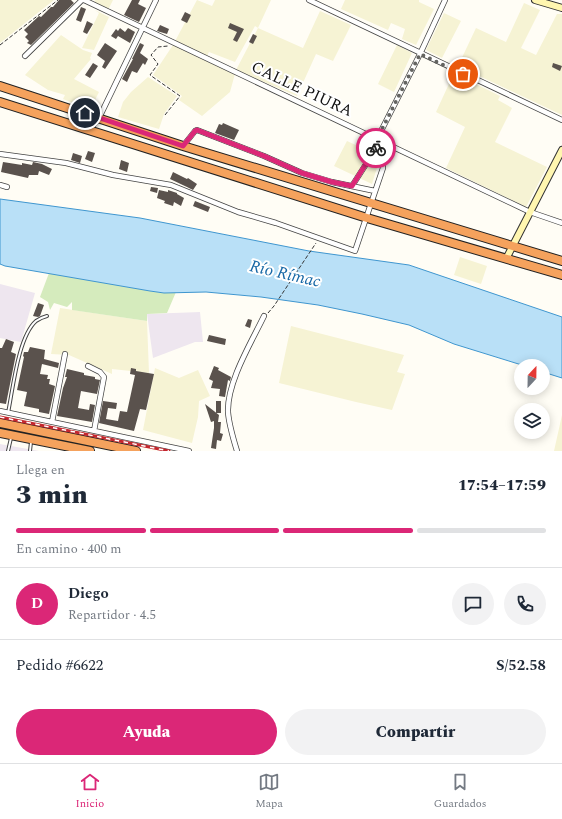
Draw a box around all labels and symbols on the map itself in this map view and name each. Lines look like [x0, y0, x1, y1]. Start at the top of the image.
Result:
street label: CALLE PIURA [247, 55, 357, 123]
pin [446, 57, 480, 91]
pin [68, 96, 102, 130]
courier [356, 128, 396, 168]
water label: Río Rímac [247, 253, 323, 295]
north arrow [514, 359, 550, 395]

